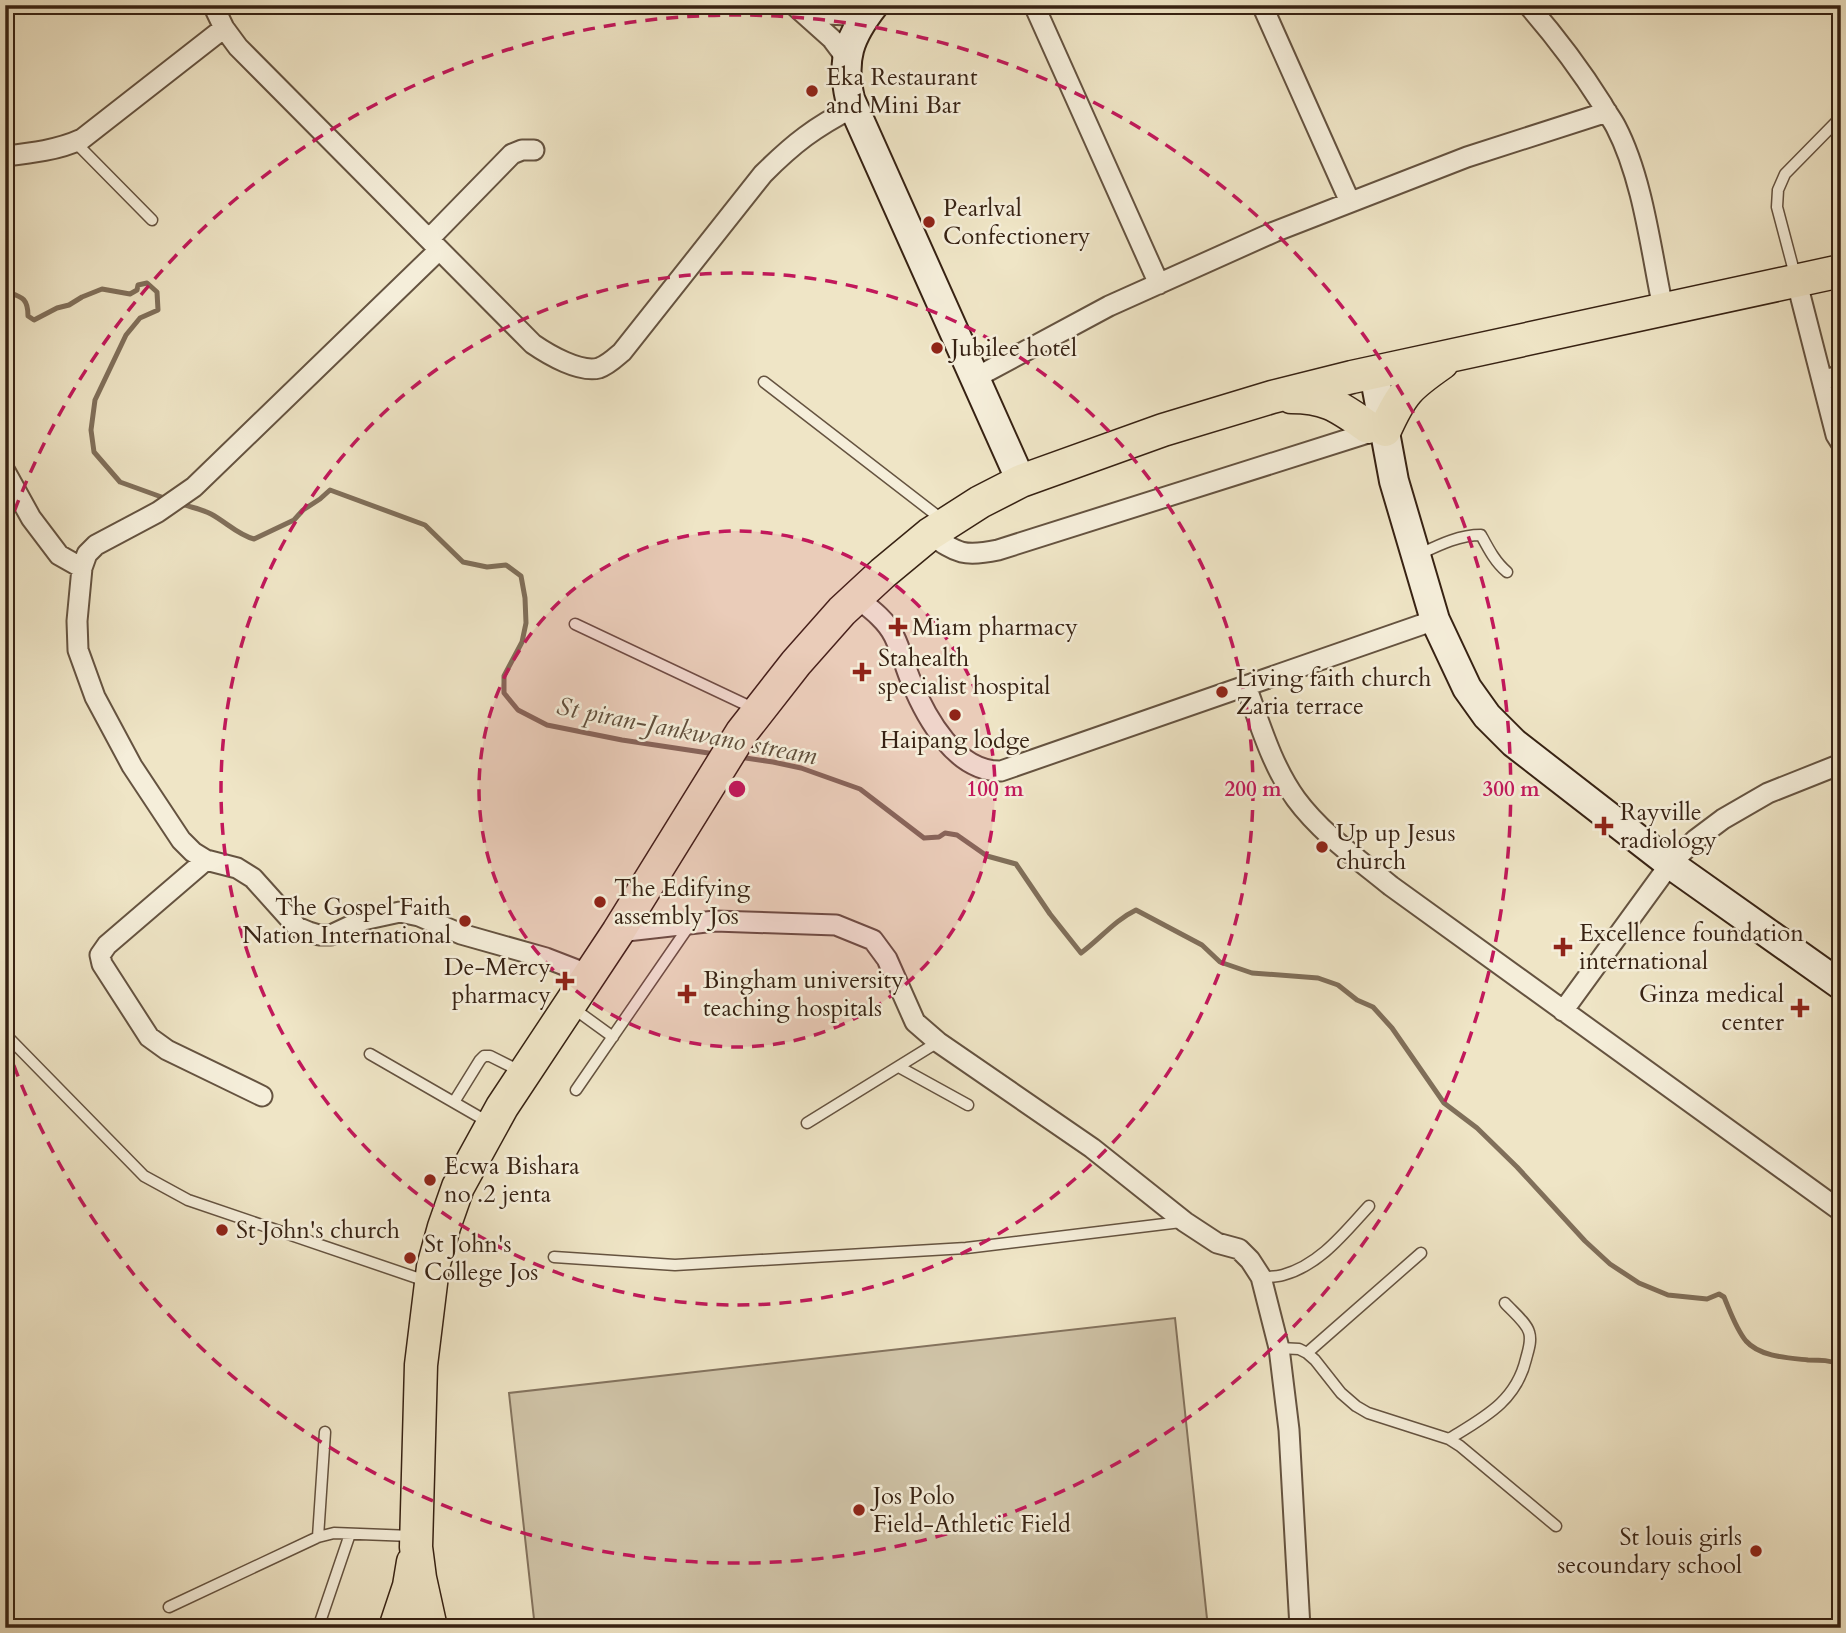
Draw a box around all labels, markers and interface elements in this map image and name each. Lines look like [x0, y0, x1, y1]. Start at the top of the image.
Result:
place label: Eka Restaurant and Mini Bar [826, 61, 978, 122]
marker: Eka Restaurant and Mini Bar [804, 83, 820, 99]
place label: Pearlval Confectionery [943, 192, 1091, 253]
marker: Pearlval Confectionery [921, 214, 937, 230]
place label: Jubilee hotel [948, 332, 1077, 365]
marker: Jubilee hotel [929, 340, 945, 356]
place label: Miam pharmacy [912, 611, 1078, 644]
marker: Miam pharmacy [890, 619, 906, 635]
place label: Stahealth specialist hospital [878, 642, 1050, 703]
marker: Stahealth specialist hospital [852, 662, 872, 682]
place label: Living faith church Zaria terrace [1236, 662, 1432, 723]
marker: Living faith church Zaria terrace [1214, 684, 1230, 700]
water label: St piran-Jankwano stream [554, 689, 821, 773]
marker: Haipang lodge [947, 707, 963, 723]
place label: Haipang lodge [880, 724, 1030, 757]
text: 100 m [966, 775, 1024, 804]
text: 200 m [1224, 775, 1282, 804]
text: 300 m [1482, 775, 1540, 804]
centre of rings [725, 777, 749, 801]
place label: Rayville radiology [1620, 796, 1717, 857]
marker: Rayville radiology [1594, 816, 1614, 836]
place label: Up up Jesus church [1336, 817, 1455, 878]
marker: Up up Jesus church [1314, 839, 1330, 855]
place label: The Edifying assembly Jos [614, 872, 751, 933]
place label: The Gospel Faith Nation International [242, 891, 451, 952]
marker: The Edifying assembly Jos [592, 894, 608, 910]
marker: The Gospel Faith Nation International [457, 913, 473, 929]
place label: Excellence foundation international [1579, 917, 1804, 978]
marker: Excellence foundation international [1553, 937, 1573, 957]
place label: De-Mercy pharmacy [444, 951, 551, 1012]
place label: Bingham university teaching hospitals [703, 964, 904, 1025]
marker: De-Mercy pharmacy [557, 973, 573, 989]
place label: Ginza medical center [1639, 978, 1784, 1039]
marker: Bingham university teaching hospitals [677, 984, 697, 1004]
marker: Ginza medical center [1790, 998, 1810, 1018]
place label: Ecwa Bishara no .2 jenta [444, 1150, 580, 1211]
marker: Ecwa Bishara no .2 jenta [422, 1172, 438, 1188]
place label: St John's church [236, 1214, 400, 1247]
marker: St John's church [214, 1222, 230, 1238]
place label: St John's College Jos [424, 1228, 538, 1289]
marker: St John's College Jos [402, 1250, 418, 1266]
place label: Jos Polo Field-Athletic Field [870, 1480, 1071, 1541]
marker: Jos Polo Field-Athletic Field [851, 1502, 867, 1518]
place label: St louis girls secoundary school [1557, 1521, 1742, 1582]
marker: St louis girls secoundary school [1748, 1543, 1764, 1559]

